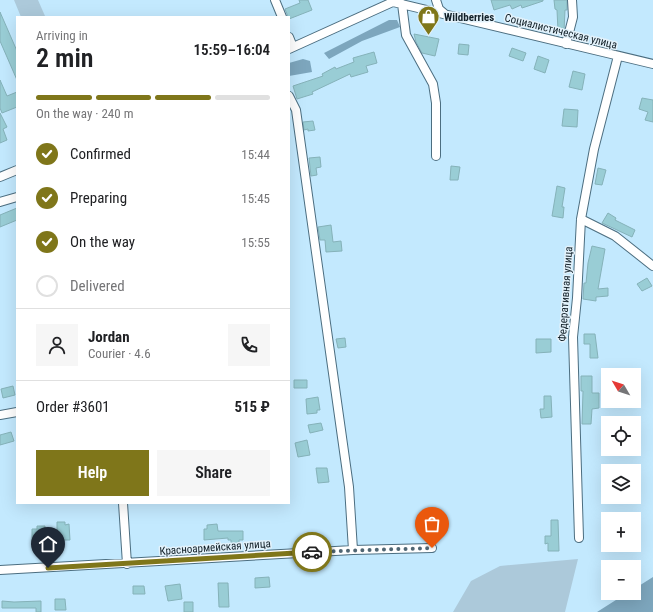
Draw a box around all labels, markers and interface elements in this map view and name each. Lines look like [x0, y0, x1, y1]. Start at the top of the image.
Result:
shop icon: Wildberries [416, 4, 442, 37]
place label: Wildberries [444, 11, 494, 24]
street label: Социалистическая улица [503, 11, 618, 52]
text: Arriving in [36, 28, 88, 43]
text: 15:59–16:04 [193, 41, 270, 59]
text: 2 min [36, 43, 94, 73]
text: On the way · 240 m [36, 106, 133, 121]
icon: check [36, 143, 58, 165]
text: Confirmed [70, 145, 131, 163]
text: 15:44 [241, 147, 270, 162]
icon: check [36, 187, 58, 209]
text: Preparing [70, 189, 127, 207]
text: 15:45 [241, 191, 270, 206]
icon: check [36, 231, 58, 253]
text: On the way [70, 233, 135, 251]
text: 15:55 [241, 235, 270, 250]
street label: Федеративная улица [556, 246, 575, 342]
text: Delivered [70, 277, 125, 295]
button: person [36, 324, 78, 366]
button: phone [228, 324, 270, 366]
text: Jordan [88, 328, 130, 346]
text: Courier · 4.6 [88, 346, 151, 361]
north arrow [601, 368, 641, 408]
map controls [601, 368, 641, 600]
text: Order #3601 [36, 398, 110, 416]
text: 515 ₽ [234, 398, 270, 416]
button: locate [601, 416, 641, 456]
button: Help [36, 450, 149, 496]
button: Share [157, 450, 270, 496]
button: layers [601, 464, 641, 504]
pin [415, 507, 449, 548]
button: + [601, 512, 641, 552]
icon: bag [421, 513, 443, 535]
pin [31, 527, 65, 568]
courier [292, 532, 332, 572]
icon: home [37, 533, 59, 555]
street label: Красноармейская улица [159, 537, 271, 558]
icon: car [301, 541, 323, 563]
button: − [601, 560, 641, 600]

